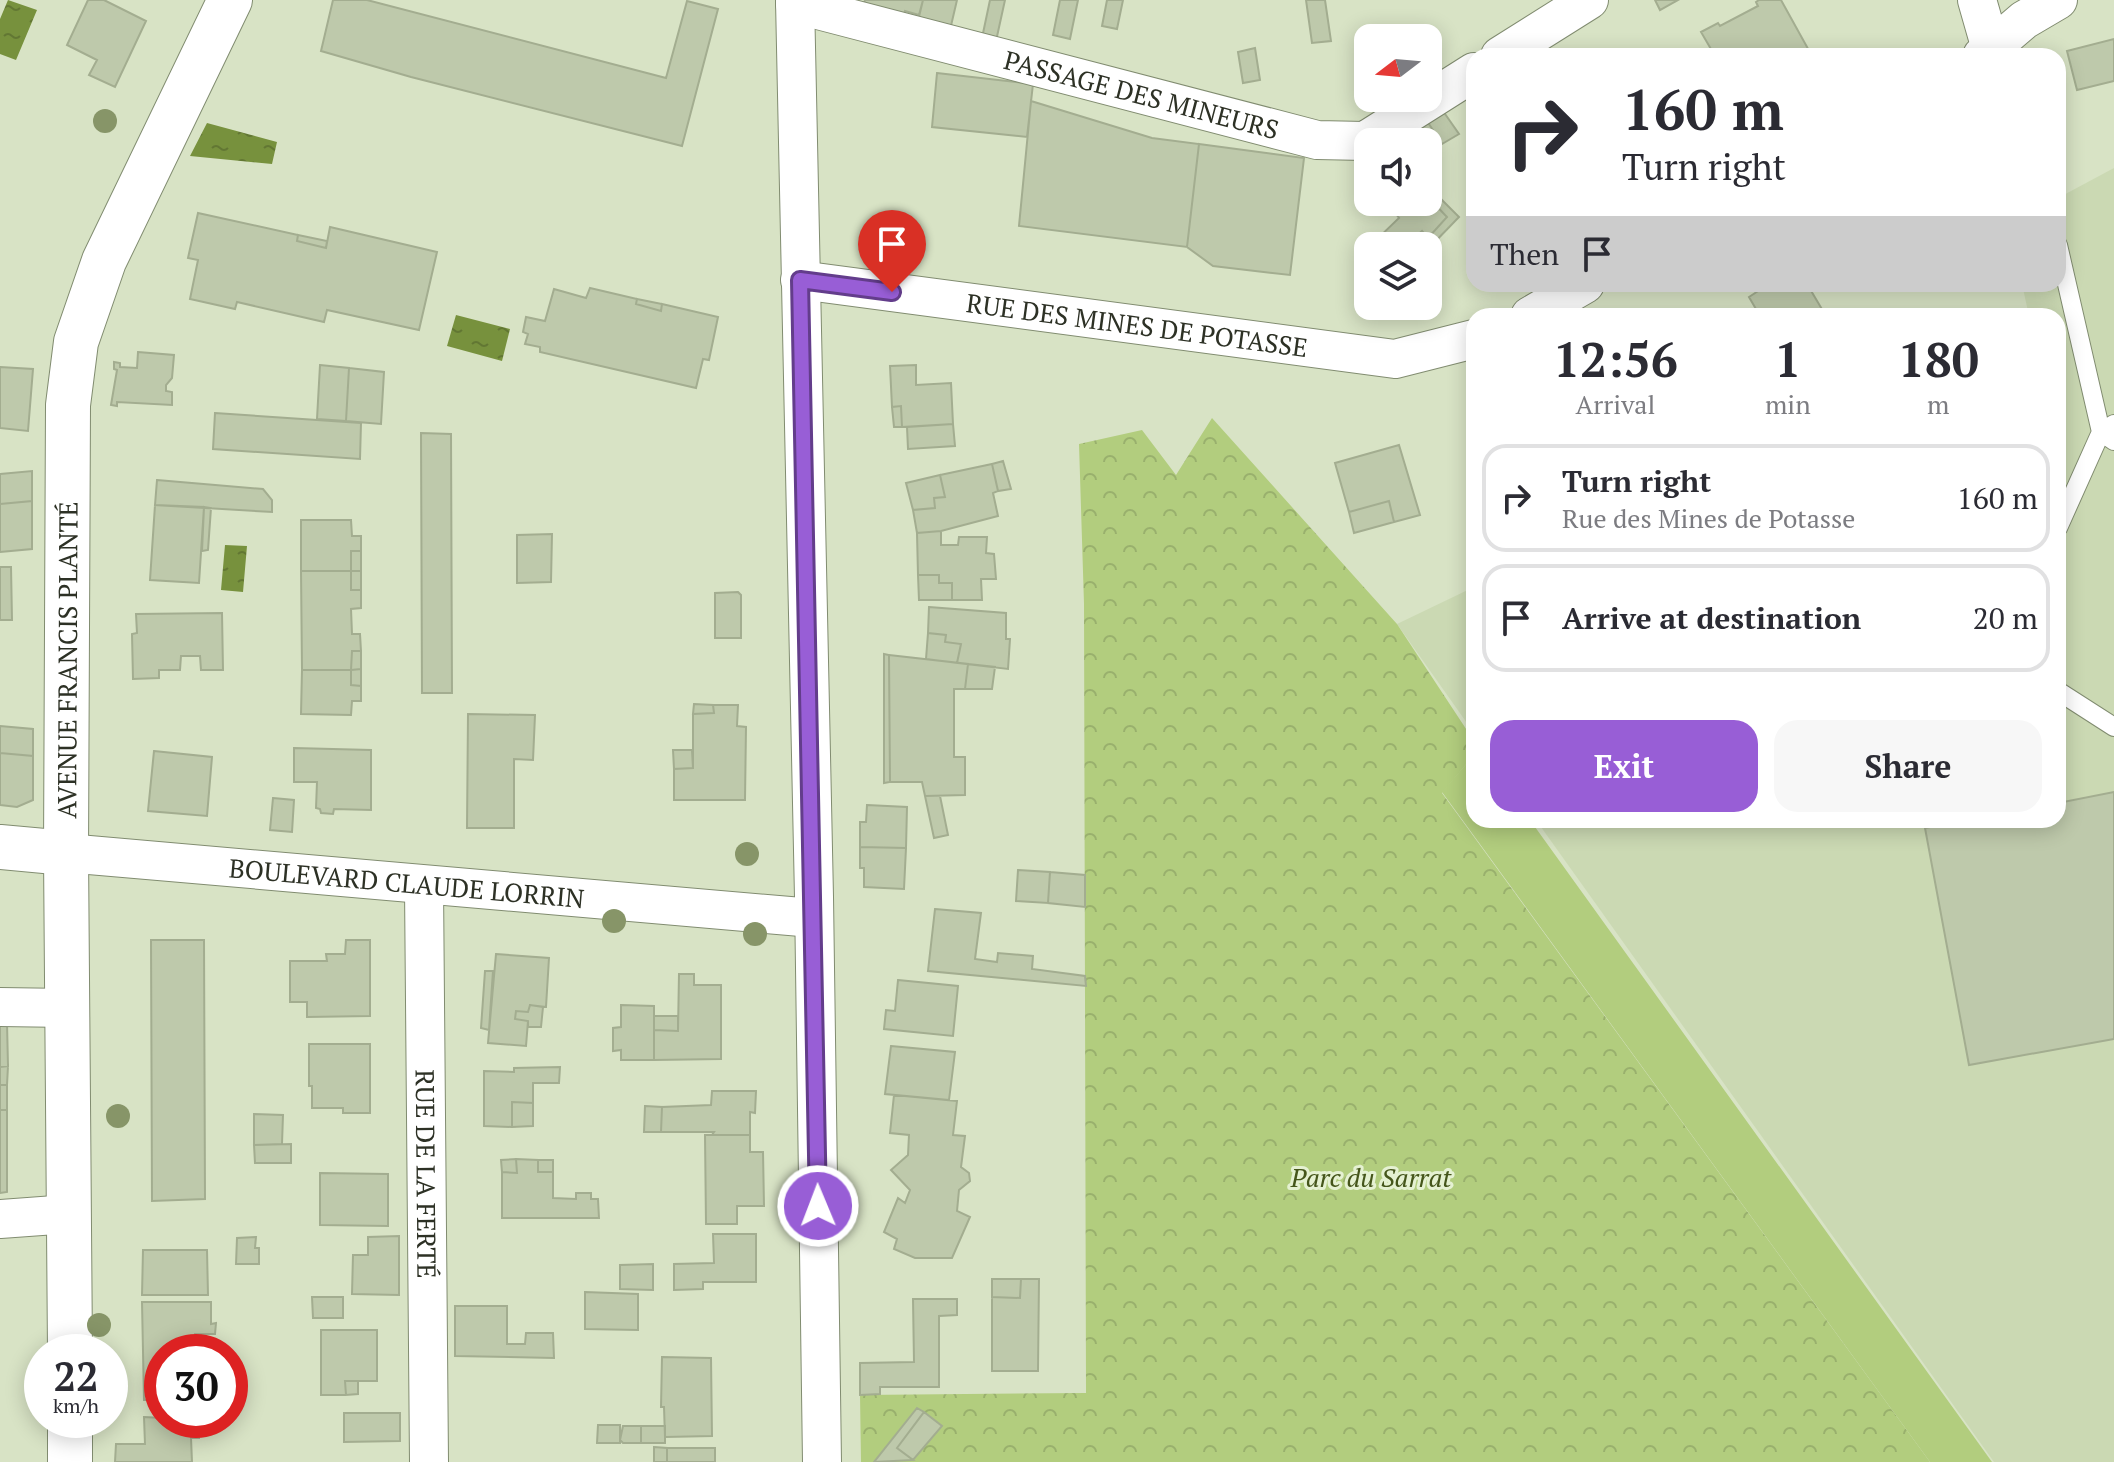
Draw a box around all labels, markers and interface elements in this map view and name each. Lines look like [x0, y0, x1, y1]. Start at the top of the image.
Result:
north arrow [1354, 24, 1442, 112]
map controls [1354, 24, 1442, 320]
street label: PASSAGE DES MINEURS [1000, 42, 1282, 146]
text: 160 m [1622, 72, 1784, 146]
icon: right [1490, 80, 1594, 184]
button: sound [1354, 128, 1442, 216]
text: Turn right [1622, 143, 1786, 190]
pin [858, 210, 926, 292]
icon: arrive [870, 222, 914, 266]
button: layers [1354, 232, 1442, 320]
icon: arrive [1575, 232, 1619, 276]
text: Then [1490, 234, 1559, 274]
street label: RUE DES MINES DE POTASSE [964, 285, 1310, 364]
text: 12:56 [1553, 327, 1678, 391]
text: 1 [1774, 327, 1801, 391]
text: 180 [1898, 327, 1979, 391]
text: Arrival [1576, 387, 1655, 421]
text: min [1765, 387, 1811, 421]
text: m [1927, 387, 1950, 421]
text: Turn right [1562, 461, 1711, 501]
icon: right [1494, 476, 1538, 520]
text: 160 m [1957, 478, 2038, 518]
street label: AVENUE FRANCIS PLANTÉ [49, 501, 85, 819]
text: Rue des Mines de Potasse [1562, 501, 1855, 535]
icon: arrive [1494, 596, 1538, 640]
text: Arrive at destination [1562, 598, 1861, 638]
text: 20 m [1973, 598, 2038, 638]
button: Exit [1490, 720, 1758, 812]
button: Share [1774, 720, 2042, 812]
street label: BOULEVARD CLAUDE LORRIN [228, 850, 586, 915]
street label: RUE DE LA FERTÉ [409, 1069, 444, 1279]
park label: Parc du Sarrat [1290, 1160, 1452, 1194]
position arrow [776, 1164, 860, 1248]
speed limit sign: 30 [144, 1334, 248, 1438]
text: 22 [53, 1349, 99, 1402]
text: km/h [53, 1392, 99, 1419]

